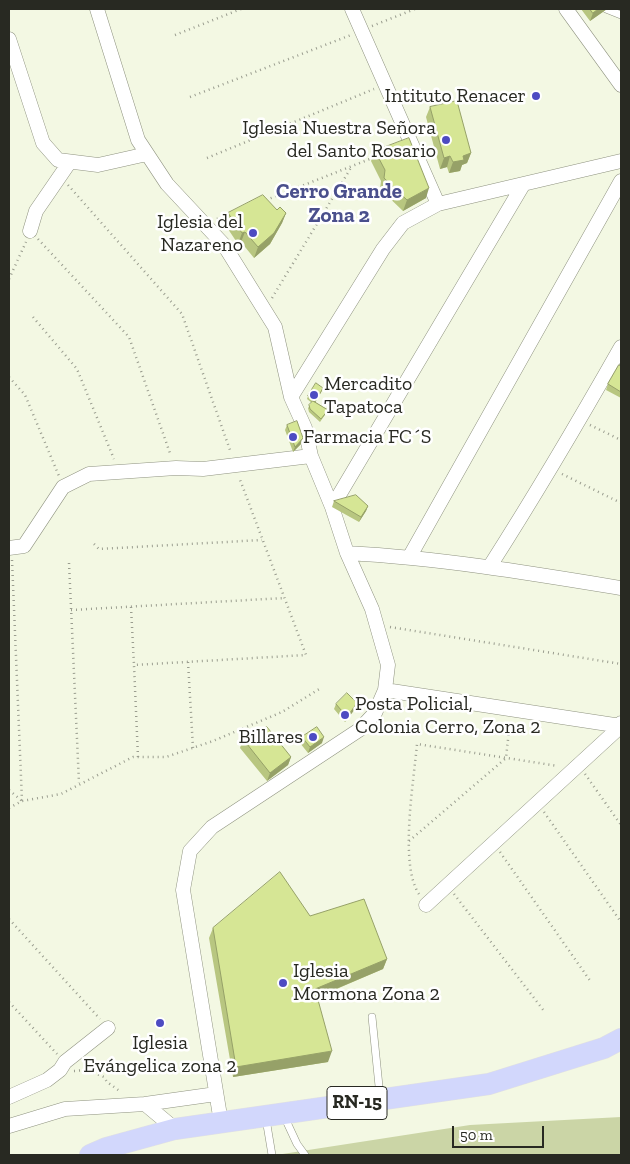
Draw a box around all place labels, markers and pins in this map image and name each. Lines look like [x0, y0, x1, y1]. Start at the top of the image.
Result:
place label: Intituto Renacer [385, 84, 526, 108]
marker: Intituto Renacer [530, 90, 542, 102]
place label: Iglesia Nuestra Señora del Santo Rosario [242, 116, 436, 163]
marker: Iglesia Nuestra Señora del Santo Rosario [440, 134, 452, 146]
place label: Iglesia del Nazareno [157, 210, 243, 257]
marker: Iglesia del Nazareno [247, 227, 259, 239]
place label: Mercadito Tapatoca [324, 372, 412, 419]
marker: Mercadito Tapatoca [308, 389, 320, 401]
place label: Farmacia FC´S [303, 425, 431, 449]
marker: Farmacia FC´S [287, 431, 299, 443]
place label: Posta Policial, Colonia Cerro, Zona 2 [355, 692, 541, 739]
marker: Posta Policial, Colonia Cerro, Zona 2 [339, 709, 351, 721]
place label: Billares [238, 725, 303, 749]
marker: Billares [307, 731, 319, 743]
place label: Iglesia Mormona Zona 2 [293, 959, 440, 1006]
marker: Iglesia Mormona Zona 2 [277, 977, 289, 989]
marker: Iglesia Evángelica zona 2 [154, 1017, 166, 1029]
place label: Iglesia Evángelica zona 2 [83, 1031, 237, 1078]

